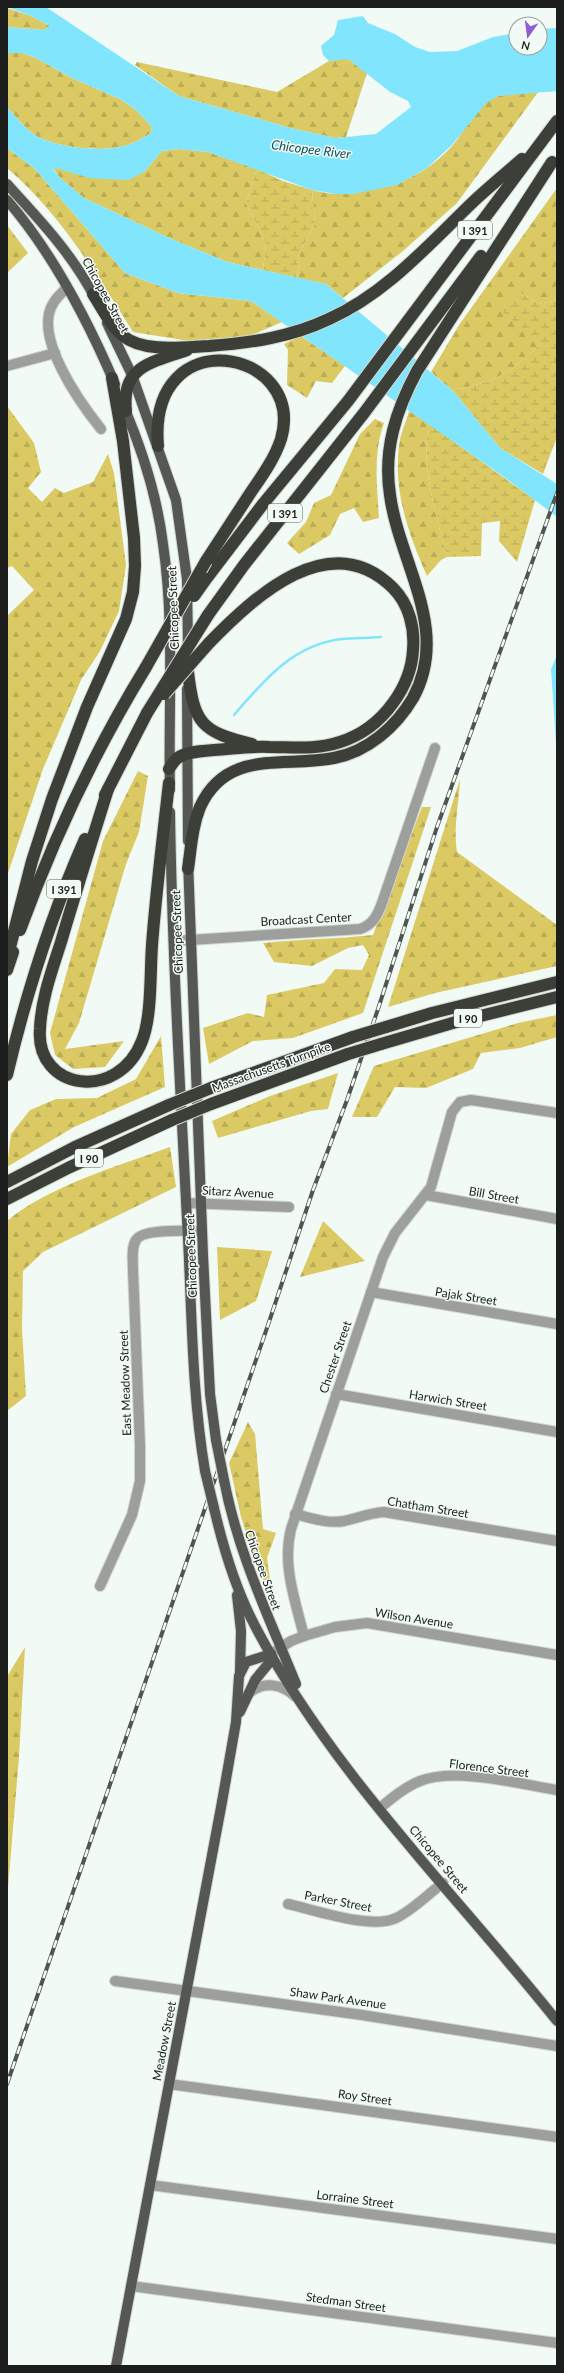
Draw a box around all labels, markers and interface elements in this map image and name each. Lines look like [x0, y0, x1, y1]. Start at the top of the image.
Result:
north arrow [508, 16, 548, 56]
text: N [520, 39, 531, 54]
water label: Chicopee River [270, 136, 352, 162]
road number: I 391 [458, 221, 492, 239]
street label: Chicopee Street [79, 255, 133, 336]
road number: I 391 [268, 504, 302, 522]
street label: Chicopee Street [164, 565, 182, 650]
road number: I 391 [47, 880, 81, 898]
street label: Chicopee Street [168, 889, 186, 974]
street label: Broadcast Center [260, 909, 353, 929]
road number: I 90 [454, 1009, 482, 1027]
street label: Massachusetts Turnpike [210, 1039, 332, 1095]
road number: I 90 [75, 1149, 103, 1167]
street label: Sitarz Avenue [202, 1183, 274, 1201]
street label: Bill Street [468, 1183, 521, 1207]
street label: Chicopee Street [182, 1213, 200, 1298]
street label: Pajak Street [434, 1284, 499, 1308]
street label: Chester Street [316, 1318, 355, 1395]
street label: East Meadow Street [116, 1329, 134, 1436]
street label: Harwich Street [408, 1386, 489, 1414]
street label: Chatham Street [386, 1493, 470, 1521]
street label: Chicopee Street [242, 1528, 285, 1613]
street label: Wilson Avenue [374, 1604, 454, 1632]
street label: Florence Street [448, 1756, 530, 1780]
street label: Chicopee Street [406, 1822, 472, 1897]
street label: Parker Street [303, 1887, 374, 1915]
street label: Shaw Park Avenue [289, 1984, 387, 2012]
street label: Meadow Street [149, 1999, 179, 2082]
street label: Roy Street [337, 2086, 394, 2108]
street label: Lorraine Street [316, 2187, 395, 2211]
street label: Stedman Street [305, 2289, 388, 2315]

